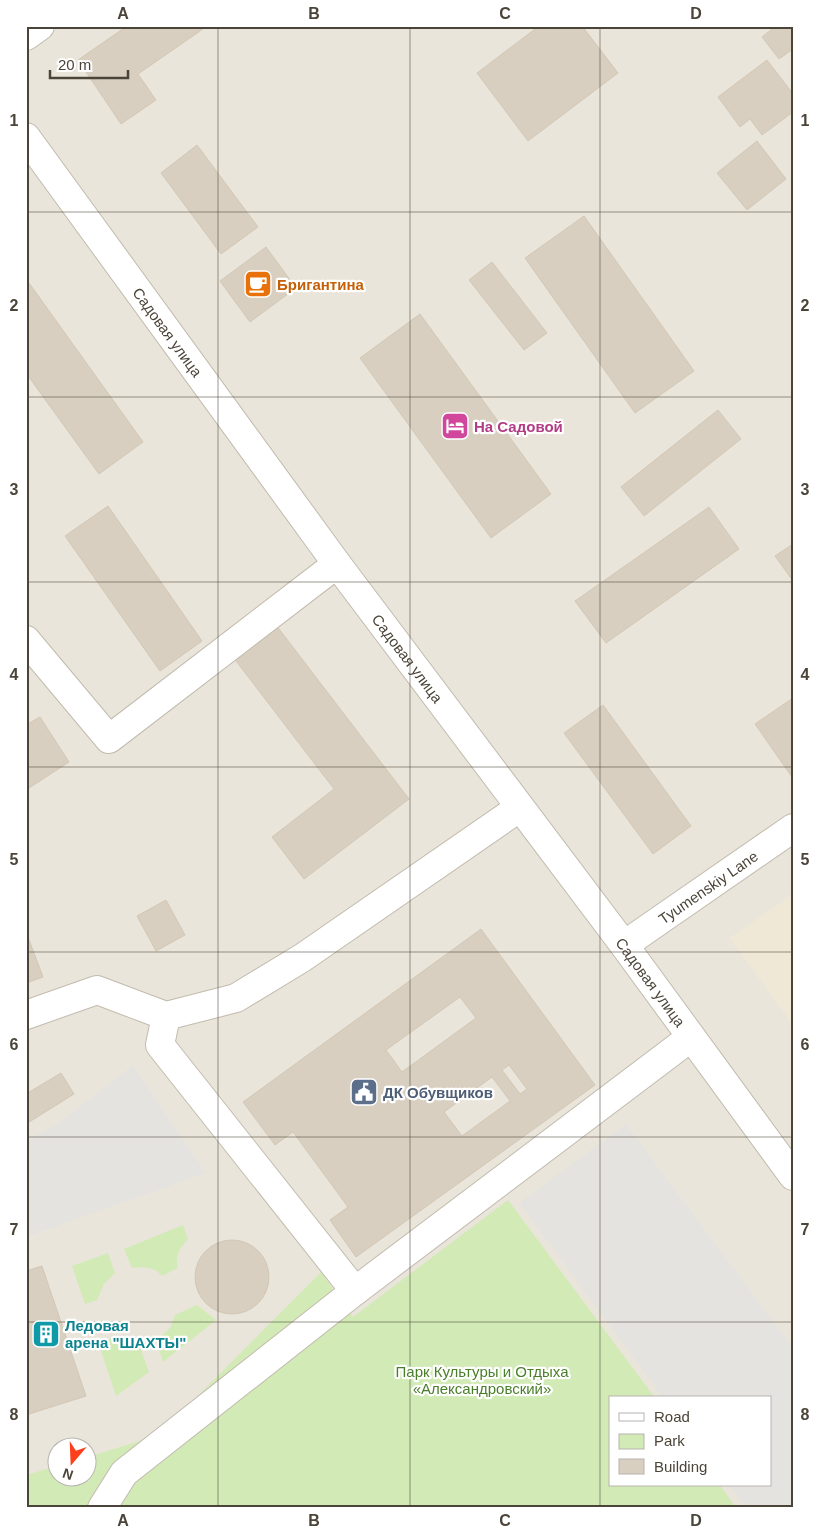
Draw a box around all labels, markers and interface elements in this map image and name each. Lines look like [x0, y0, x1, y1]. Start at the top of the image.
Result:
text: A [117, 5, 129, 22]
text: B [308, 5, 320, 22]
text: C [499, 5, 511, 22]
text: D [690, 5, 702, 22]
scale bar [50, 48, 128, 80]
text: 20 m [58, 56, 91, 73]
text: 1 [10, 112, 19, 129]
text: 1 [801, 112, 810, 129]
cafe icon: Бригантина [243, 269, 273, 299]
place label: Бригантина [277, 276, 364, 293]
street label: Садовая улица [130, 284, 206, 380]
text: 2 [10, 297, 19, 314]
text: 2 [801, 297, 810, 314]
hotel icon: На Садовой [440, 411, 470, 441]
place label: На Садовой [474, 418, 563, 435]
text: 3 [10, 481, 19, 498]
text: 3 [801, 481, 810, 498]
street label: Садовая улица [369, 611, 447, 706]
text: 4 [10, 666, 19, 683]
text: 4 [801, 666, 810, 683]
street label: Tyumenskiy Lane [655, 847, 761, 927]
text: 5 [10, 851, 19, 868]
text: 5 [801, 851, 810, 868]
street label: Садовая улица [613, 934, 690, 1030]
text: 6 [10, 1036, 19, 1053]
text: 6 [801, 1036, 810, 1053]
public building icon: ДК Обувщиков [349, 1077, 379, 1107]
place label: ДК Обувщиков [383, 1084, 493, 1101]
text: 7 [10, 1221, 19, 1238]
text: 7 [801, 1221, 810, 1238]
place label: Ледовая арена "ШАХТЫ" [65, 1317, 186, 1351]
building icon: Ледовая арена "ШАХТЫ" [31, 1319, 61, 1349]
park label: Парк Культуры и Отдыха «Александровский» [396, 1363, 569, 1397]
legend [609, 1396, 772, 1486]
text: 8 [10, 1406, 19, 1423]
text: 8 [801, 1406, 810, 1423]
text: Road [654, 1408, 690, 1425]
text: Park [654, 1432, 685, 1449]
north arrow [48, 1436, 98, 1486]
text: Building [654, 1458, 707, 1475]
text: N [60, 1465, 75, 1484]
text: A [117, 1512, 129, 1529]
text: B [308, 1512, 320, 1529]
text: C [499, 1512, 511, 1529]
text: D [690, 1512, 702, 1529]

